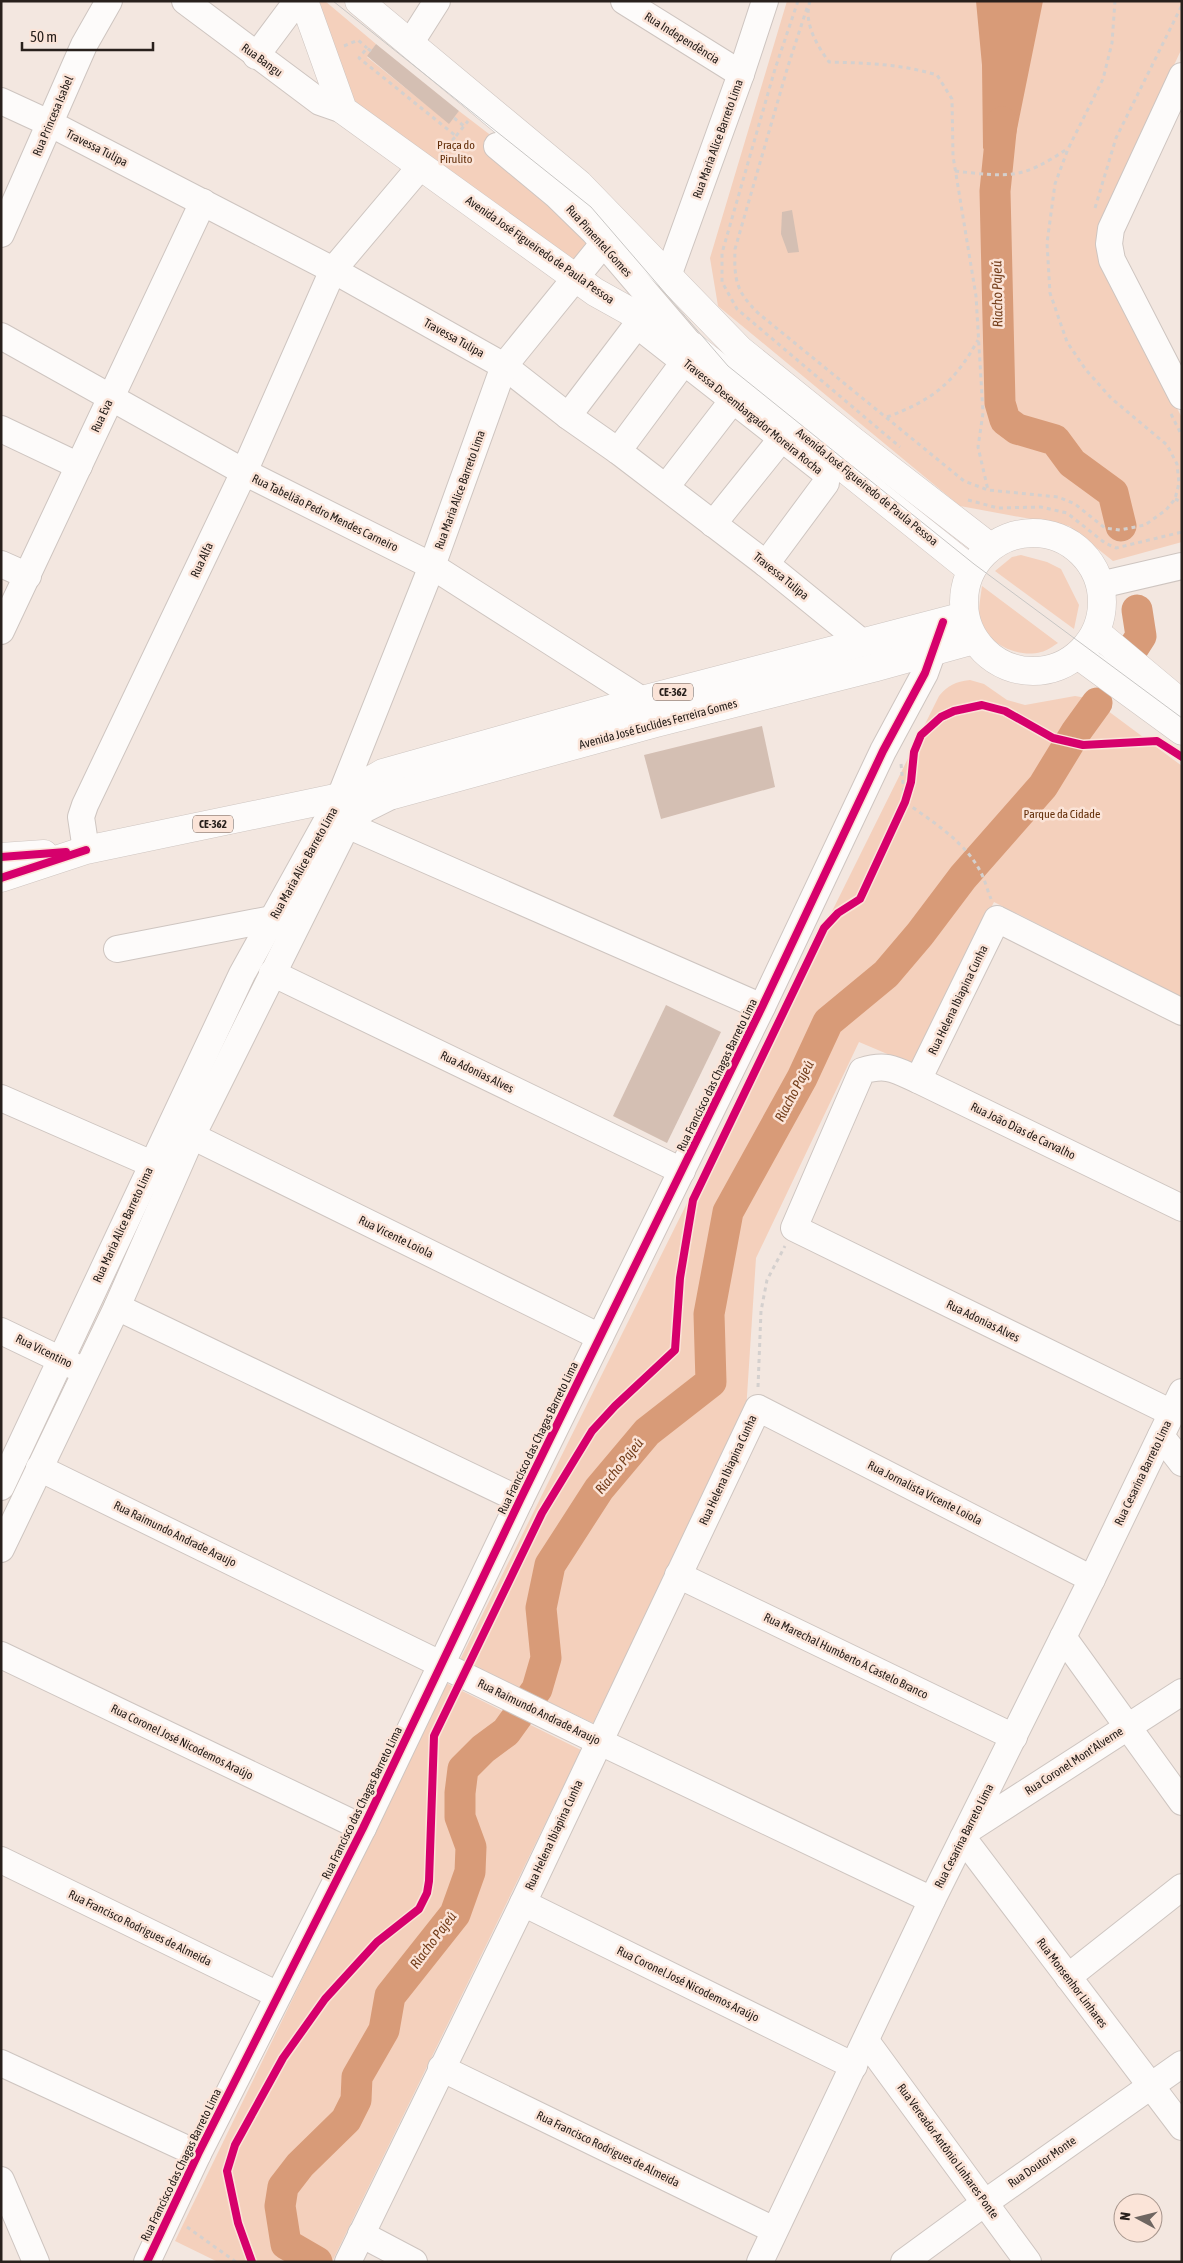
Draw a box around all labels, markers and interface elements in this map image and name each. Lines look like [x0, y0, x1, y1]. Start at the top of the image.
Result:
street label: Rua Independência [642, 9, 722, 67]
scale bar [22, 20, 154, 52]
text: 50 m [30, 28, 57, 45]
street label: Rua Bangu [239, 41, 285, 80]
street label: Rua Princesa Isabel [30, 73, 76, 158]
street label: Rua Maria Alice Barreto Lima [690, 78, 746, 200]
street label: Travessa Tulipa [64, 127, 130, 169]
park label: Praça do Pirulito [437, 138, 475, 166]
street label: Avenida José Figueiredo de Paula Pessoa [463, 193, 617, 307]
street label: Rua Pimentel Gomes [563, 202, 635, 280]
water label: Riacho Pajeú [988, 260, 1006, 328]
street label: Travessa Tulipa [421, 316, 487, 360]
street label: Travessa Desembargador Moreira Rocha [681, 357, 825, 477]
street label: Rua Eva [88, 397, 116, 435]
street label: Avenida José Figueiredo de Paula Pessoa [793, 425, 941, 549]
street label: Rua Maria Alice Barreto Lima [432, 429, 488, 551]
street label: Rua Tabelião Pedro Mendes Carneiro [250, 471, 401, 555]
street label: Rua Alfa [188, 540, 216, 580]
street label: Travessa Tulipa [751, 549, 811, 603]
road number: CE-362 [653, 684, 693, 700]
street label: Avenida José Euclides Ferreira Gomes [577, 696, 739, 752]
street label: Rua Maria Alice Barreto Lima [267, 805, 341, 921]
park label: Parque da Cidade [1024, 807, 1100, 821]
road number: CE-362 [193, 816, 233, 832]
street label: Rua Helena Ibiapina Cunha [925, 943, 991, 1057]
street label: Rua Francisco das Chagas Barreto Lima [674, 996, 760, 1154]
street label: Rua Adonias Alves [438, 1048, 516, 1096]
water label: Riacho Pajeú [771, 1058, 817, 1124]
street label: Rua João Dias de Carvalho [968, 1100, 1078, 1163]
street label: Rua Maria Alice Barreto Lima [90, 1165, 156, 1285]
street label: Rua Vicente Loiola [356, 1213, 436, 1261]
street label: Rua Adonias Alves [944, 1297, 1022, 1345]
street label: Rua Vicentino [13, 1331, 75, 1371]
street label: Rua Francisco das Chagas Barreto Lima [495, 1359, 581, 1517]
street label: Rua Helena Ibiapina Cunha [696, 1413, 760, 1527]
street label: Rua Cesarina Barreto Lima [1111, 1418, 1175, 1528]
water label: Riacho Pajeú [592, 1435, 646, 1497]
street label: Rua Jornalista Vicente Loiola [865, 1458, 985, 1528]
street label: Rua Raimundo Andrade Araujo [111, 1498, 239, 1570]
street label: Rua Marechal Humberto A Castelo Branco [762, 1610, 931, 1702]
street label: Rua Raimundo Andrade Araujo [475, 1676, 603, 1748]
street label: Rua Coronel José Nicodemos Araújo [109, 1701, 256, 1783]
street label: Rua Francisco das Chagas Barreto Lima [319, 1724, 405, 1882]
street label: Rua Coronel Mont'Alverne [1022, 1724, 1126, 1798]
street label: Rua Helena Ibiapina Cunha [522, 1778, 586, 1892]
street label: Rua Cesarina Barreto Lima [932, 1782, 996, 1890]
street label: Rua Francisco Rodrigues de Almeida [66, 1887, 214, 1969]
water label: Riacho Pajeú [407, 1908, 460, 1971]
street label: Rua Monsenhor Linhares [1034, 1935, 1110, 2031]
street label: Rua Coronel José Nicodemos Araújo [615, 1943, 762, 2025]
street label: Rua Vereador Antônio Linhares Ponte [894, 2081, 1002, 2221]
street label: Rua Francisco das Chagas Barreto Lima [138, 2086, 224, 2244]
street label: Rua Francisco Rodrigues de Almeida [534, 2108, 682, 2190]
street label: Rua Doutor Monte [1005, 2133, 1079, 2191]
north arrow [1113, 2193, 1163, 2243]
text: N [1117, 2211, 1134, 2221]

